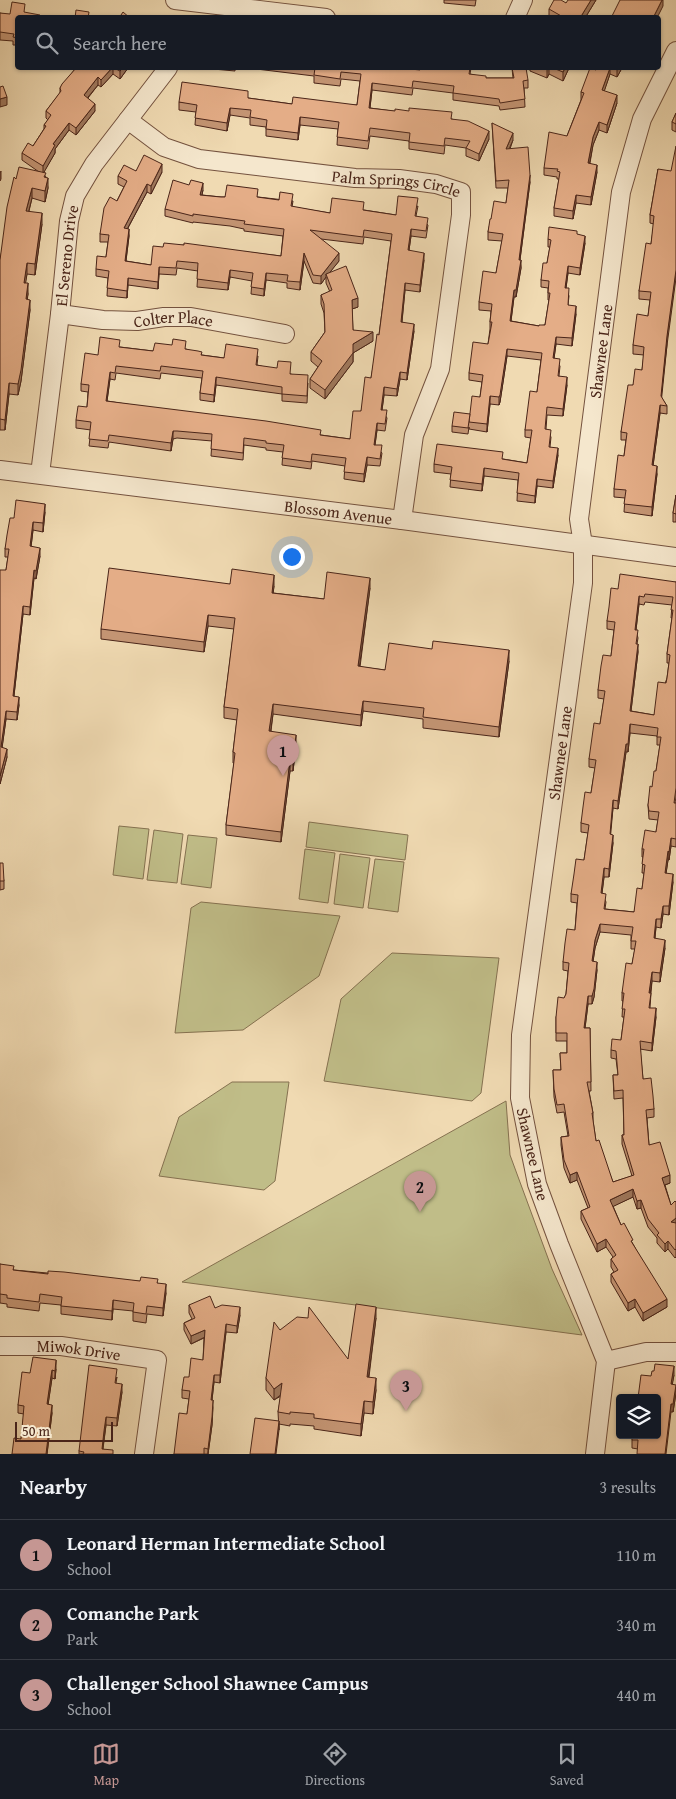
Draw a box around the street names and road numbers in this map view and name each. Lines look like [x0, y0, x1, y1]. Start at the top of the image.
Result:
street label: Palm Springs Circle [331, 163, 464, 203]
street label: El Sereno Drive [49, 202, 84, 307]
street label: Shawnee Lane [583, 303, 618, 400]
street label: Colter Place [132, 305, 215, 333]
street label: Blossom Avenue [283, 493, 394, 531]
street label: Shawnee Lane [541, 704, 578, 802]
street label: Shawnee Lane [511, 1105, 555, 1203]
street label: Miwok Drive [37, 1334, 122, 1367]

